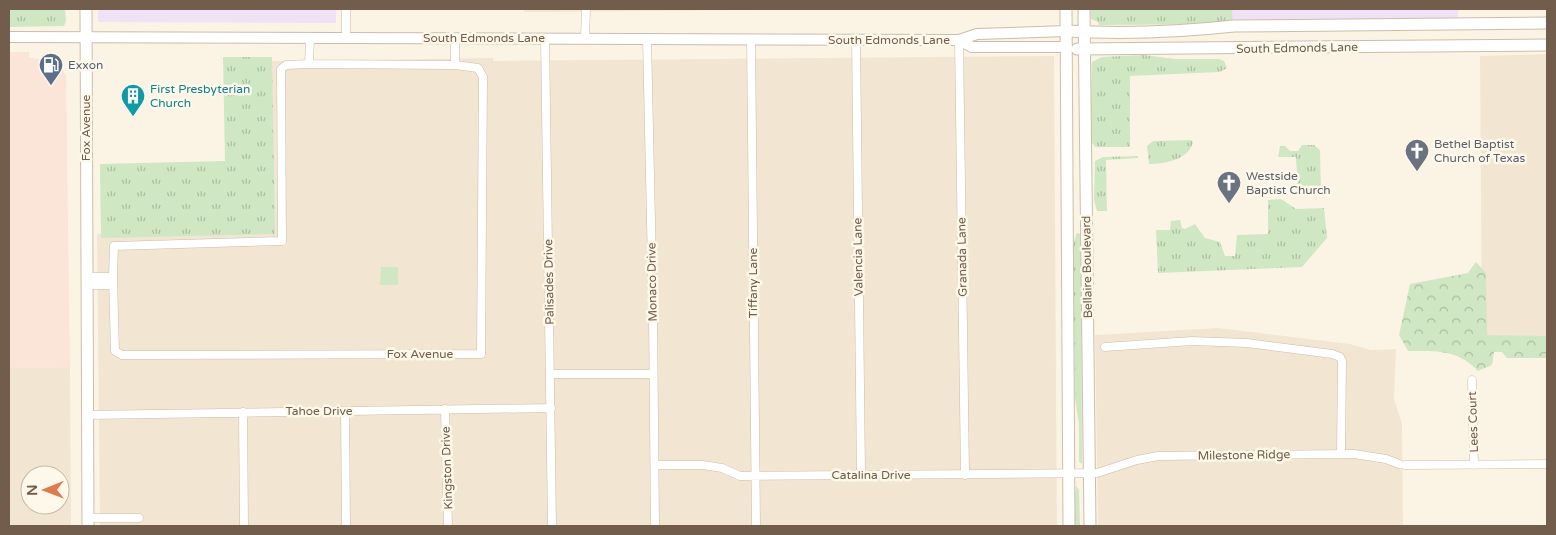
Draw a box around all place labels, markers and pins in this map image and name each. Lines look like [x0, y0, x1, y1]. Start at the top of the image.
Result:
fuel station icon: Exxon [38, 52, 64, 86]
place label: Exxon [68, 58, 103, 72]
place label: First Presbyterian Church [150, 82, 250, 110]
building icon: First Presbyterian Church [120, 83, 146, 117]
place label: Bethel Baptist Church of Texas [1434, 137, 1526, 165]
church icon: Bethel Baptist Church of Texas [1404, 138, 1430, 172]
place label: Westside Baptist Church [1246, 169, 1331, 197]
church icon: Westside Baptist Church [1216, 170, 1242, 204]

